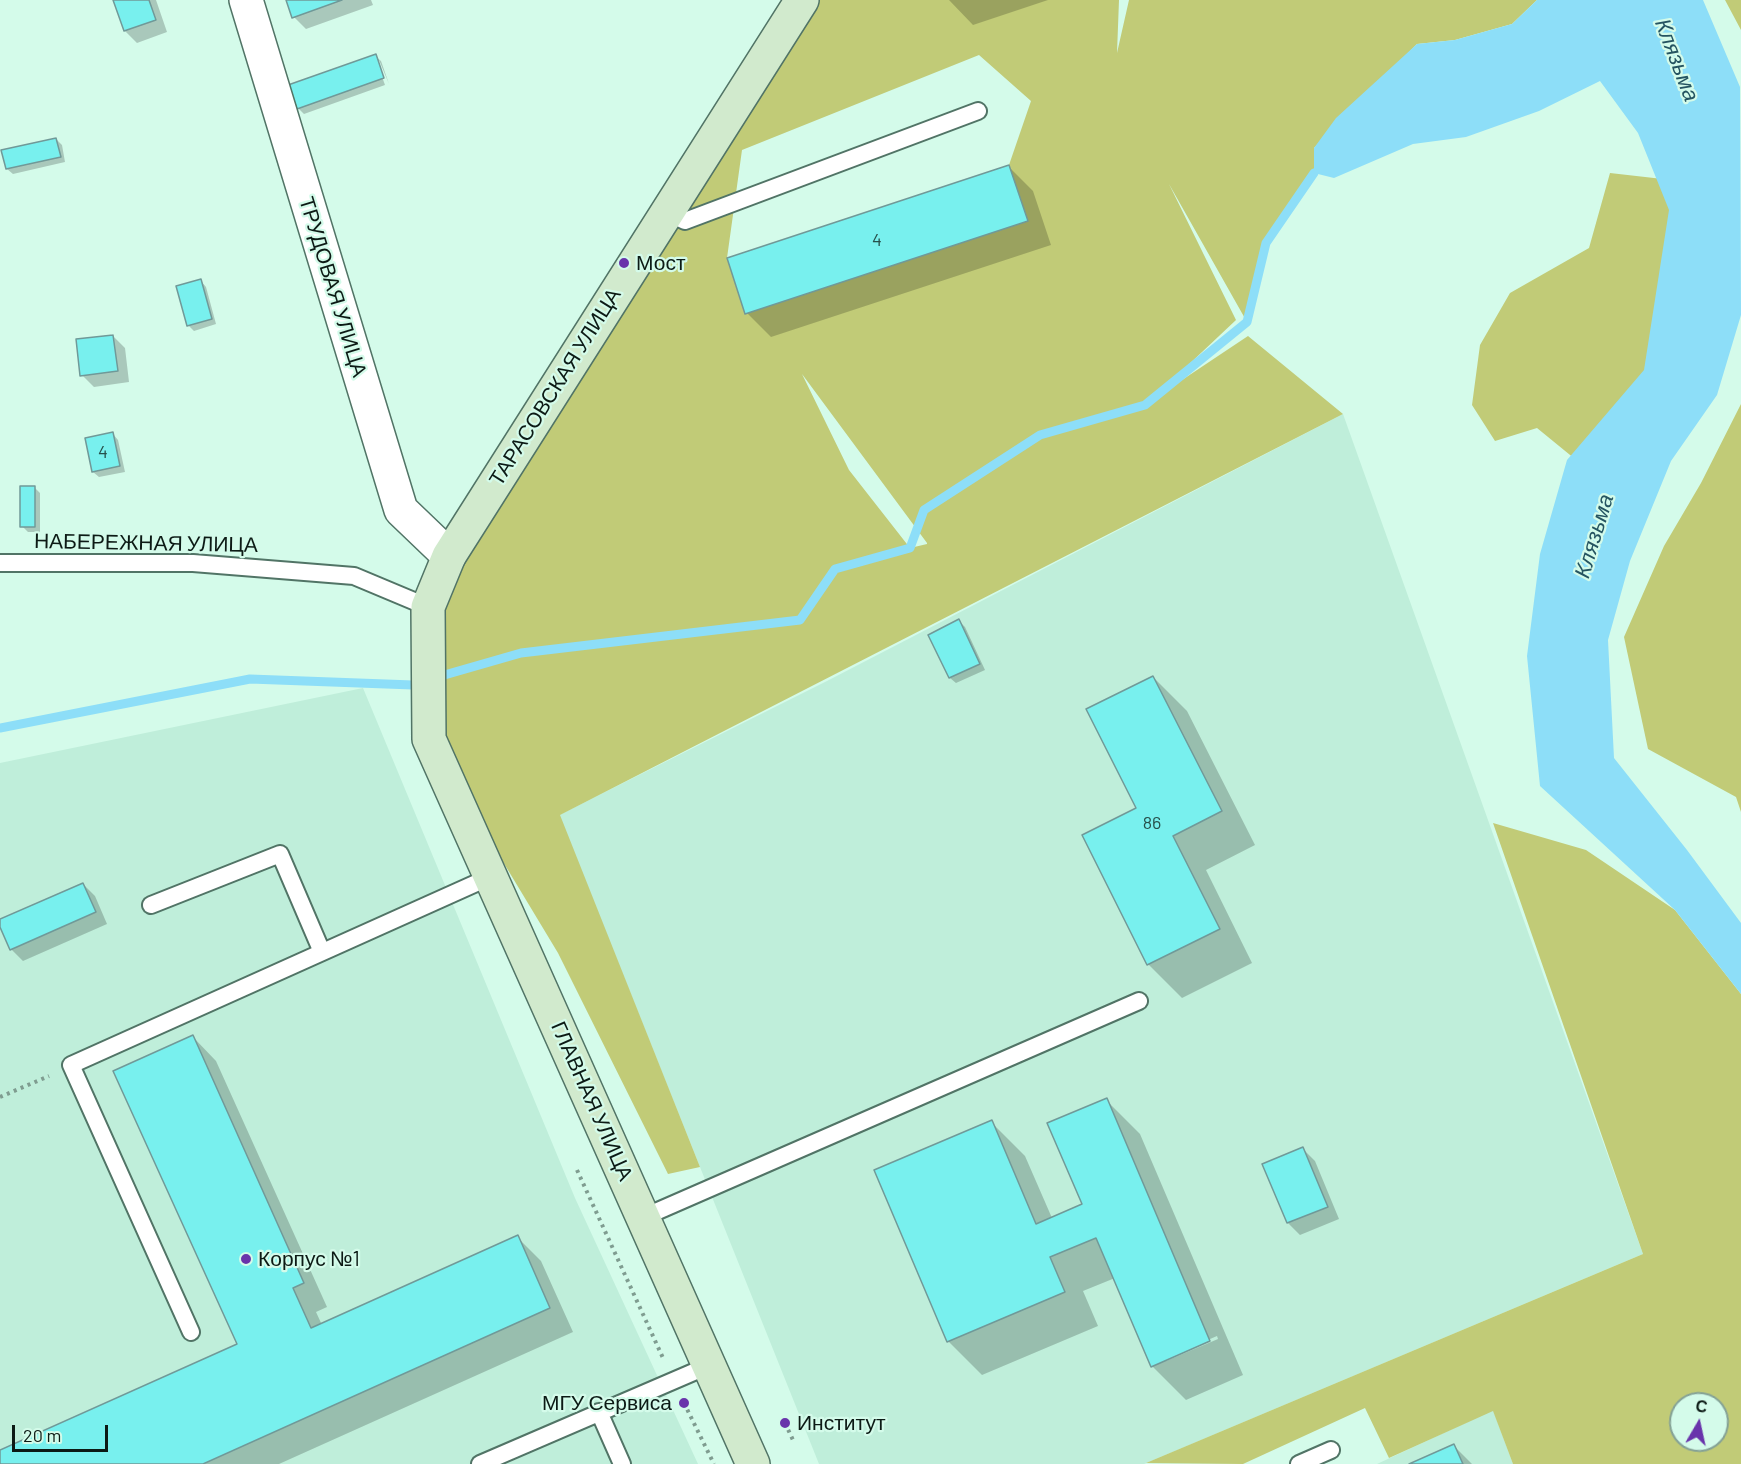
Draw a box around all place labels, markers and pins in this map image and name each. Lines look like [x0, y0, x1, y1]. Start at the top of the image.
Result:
place label: Мост [636, 250, 686, 276]
marker: Мост [617, 256, 631, 270]
place label: Корпус №1 [258, 1246, 360, 1272]
marker: Корпус №1 [239, 1252, 253, 1266]
place label: МГУ Сервиса [542, 1390, 672, 1416]
marker: МГУ Сервиса [677, 1396, 691, 1410]
place label: Институт [797, 1410, 886, 1436]
marker: Институт [778, 1416, 792, 1430]

